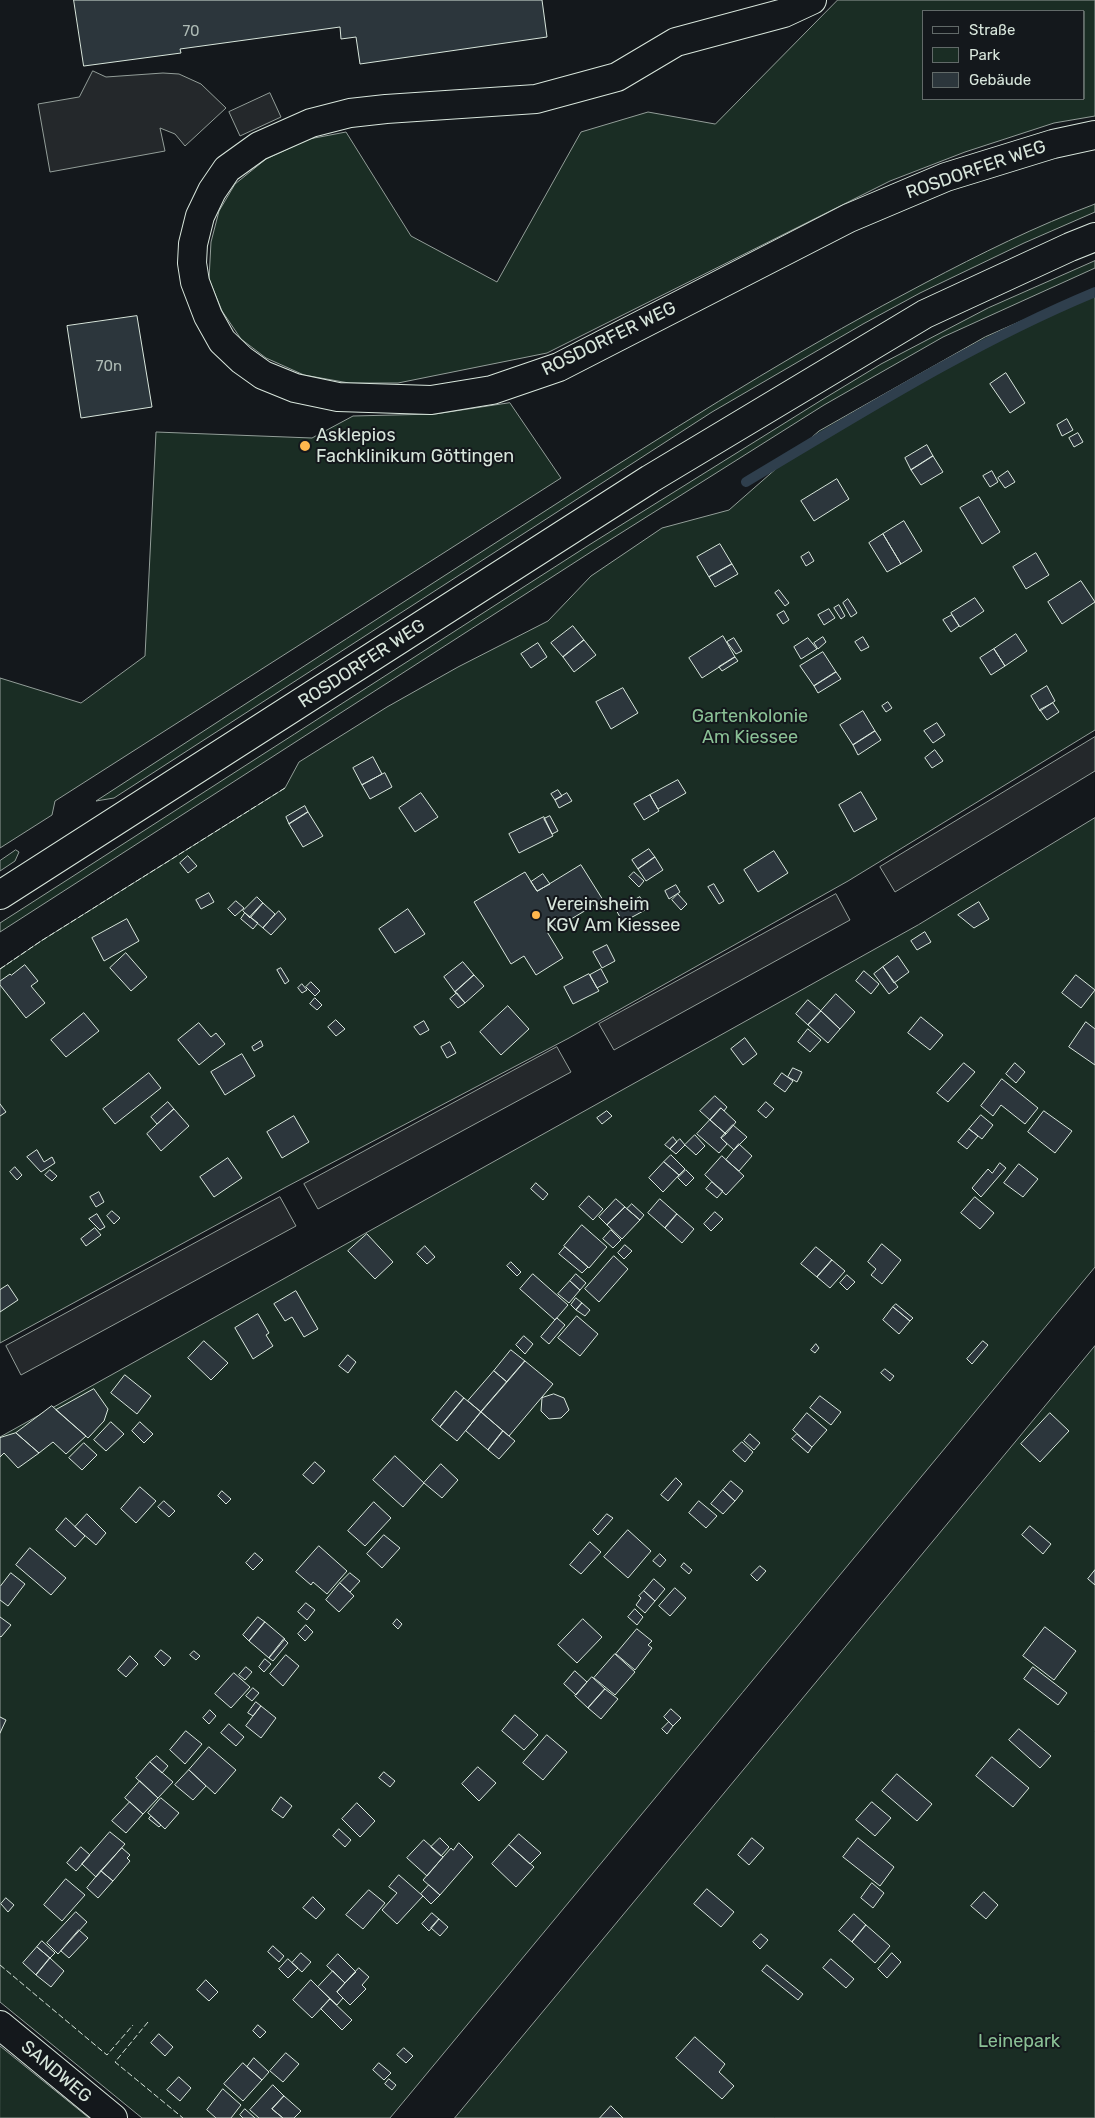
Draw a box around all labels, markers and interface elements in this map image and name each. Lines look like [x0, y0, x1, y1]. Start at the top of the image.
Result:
legend [922, 10, 1085, 100]
text: Straße [969, 21, 1015, 39]
house number: 70 [182, 23, 200, 41]
text: Park [969, 46, 1000, 64]
text: Gebäude [969, 71, 1031, 89]
street label: ROSDORFER WEG [903, 136, 1049, 204]
street label: ROSDORFER WEG [538, 297, 680, 381]
house number: 70n [96, 358, 122, 376]
place label: Asklepios Fachklinikum Göttingen [316, 425, 514, 468]
marker: Asklepios Fachklinikum Göttingen [298, 439, 312, 453]
street label: ROSDORFER WEG [295, 615, 429, 713]
park label: Gartenkolonie Am Kiessee [692, 706, 808, 749]
place label: Vereinsheim KGV Am Kiessee [546, 894, 680, 936]
marker: Vereinsheim KGV Am Kiessee [530, 909, 542, 921]
park label: Leinepark [978, 2031, 1060, 2053]
street label: SANDWEG [16, 2036, 96, 2108]

